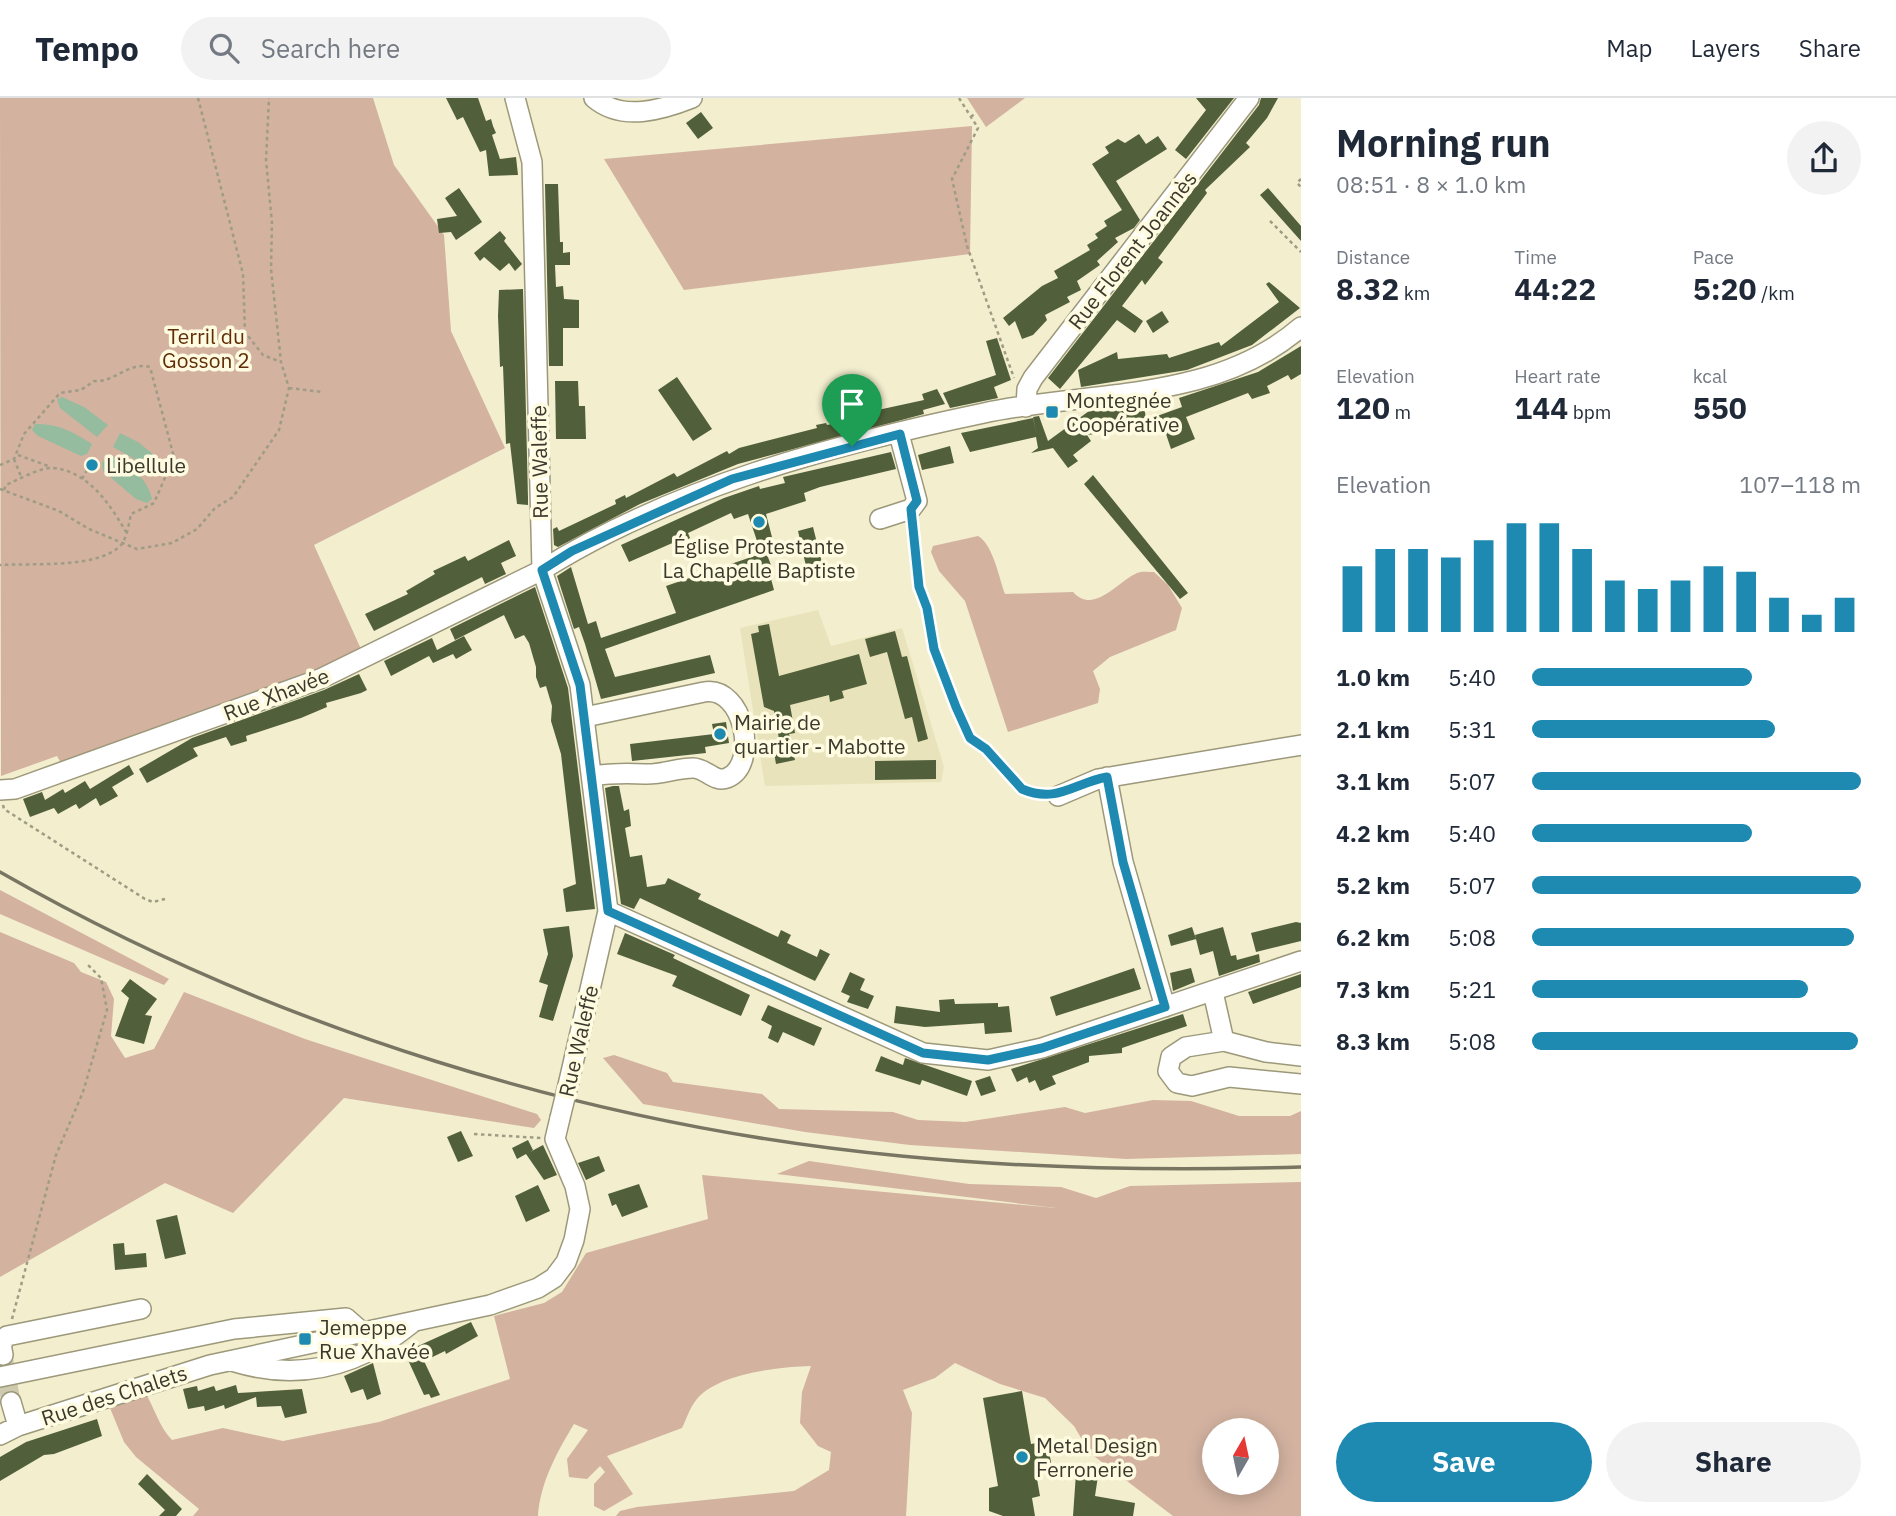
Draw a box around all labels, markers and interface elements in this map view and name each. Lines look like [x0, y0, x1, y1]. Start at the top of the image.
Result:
search box [181, 17, 671, 80]
text: Tempo [35, 27, 139, 70]
icon: search [205, 29, 243, 67]
text: Search here [261, 31, 400, 65]
text: Map [1606, 32, 1653, 64]
text: Layers [1691, 32, 1761, 64]
text: Share [1799, 32, 1861, 64]
text: Morning run [1336, 118, 1551, 167]
button: share [1787, 121, 1861, 195]
street label: Rue Florent Joannès [1061, 165, 1203, 335]
text: 08:51 · 8 × 1.0 km [1336, 169, 1526, 199]
text: Distance [1336, 245, 1410, 269]
text: Time [1514, 245, 1557, 269]
text: Pace [1693, 245, 1734, 269]
text: 8.32 [1336, 269, 1399, 308]
text: 44:22 [1514, 269, 1596, 308]
text: 5:20 [1693, 269, 1757, 308]
text: km [1399, 281, 1430, 305]
text: /km [1757, 281, 1795, 305]
park label: Terril du Gosson 2 [162, 322, 250, 374]
text: Elevation [1336, 364, 1415, 388]
text: Heart rate [1514, 364, 1601, 388]
text: kcal [1693, 364, 1727, 388]
pin [822, 374, 882, 446]
icon: arrive [833, 385, 871, 423]
place label: Montegnée Coopérative [1066, 386, 1179, 438]
text: 120 [1336, 388, 1390, 427]
text: 144 [1514, 388, 1568, 427]
text: 550 [1693, 388, 1747, 427]
text: m [1390, 400, 1411, 424]
text: bpm [1568, 400, 1611, 424]
marker: Montegnée Coopérative [1044, 404, 1060, 420]
street label: Rue Waleffe [524, 405, 554, 519]
place label: Libellule [106, 451, 186, 479]
marker: Libellule [84, 457, 100, 473]
text: Elevation [1336, 469, 1431, 499]
text: 107–118 m [1739, 469, 1861, 499]
marker: Église Protestante La Chapelle Baptiste [751, 514, 767, 530]
place label: Église Protestante La Chapelle Baptiste [663, 532, 855, 584]
street label: Rue Xhavée [219, 661, 333, 727]
text: 1.0 km [1336, 662, 1410, 692]
text: 5:40 [1448, 662, 1496, 692]
place label: Mairie de quartier - Mabotte [734, 708, 905, 760]
text: 2.1 km [1336, 714, 1410, 744]
text: 5:31 [1448, 714, 1496, 744]
marker: Mairie de quartier - Mabotte [712, 726, 728, 742]
text: 3.1 km [1336, 766, 1410, 796]
text: 5:07 [1448, 766, 1496, 796]
text: 4.2 km [1336, 818, 1410, 848]
text: 5:40 [1448, 818, 1496, 848]
text: 5.2 km [1336, 870, 1410, 900]
text: 5:07 [1448, 870, 1496, 900]
text: 6.2 km [1336, 922, 1410, 952]
text: 5:08 [1448, 922, 1496, 952]
text: 7.3 km [1336, 974, 1410, 1004]
text: 5:21 [1448, 974, 1496, 1004]
street label: Rue Waleffe [552, 982, 604, 1100]
text: 8.3 km [1336, 1026, 1410, 1056]
text: 5:08 [1448, 1026, 1496, 1056]
place label: Jemeppe Rue Xhavée [319, 1313, 430, 1365]
marker: Jemeppe Rue Xhavée [297, 1331, 313, 1347]
street label: Rue des Chalets [37, 1358, 191, 1432]
north arrow [1202, 1418, 1279, 1494]
map controls [1202, 1418, 1279, 1495]
button: Save [1336, 1422, 1592, 1502]
button: Share [1606, 1422, 1861, 1502]
place label: Metal Design Ferronerie [1036, 1431, 1158, 1483]
marker: Metal Design Ferronerie [1014, 1449, 1030, 1465]

